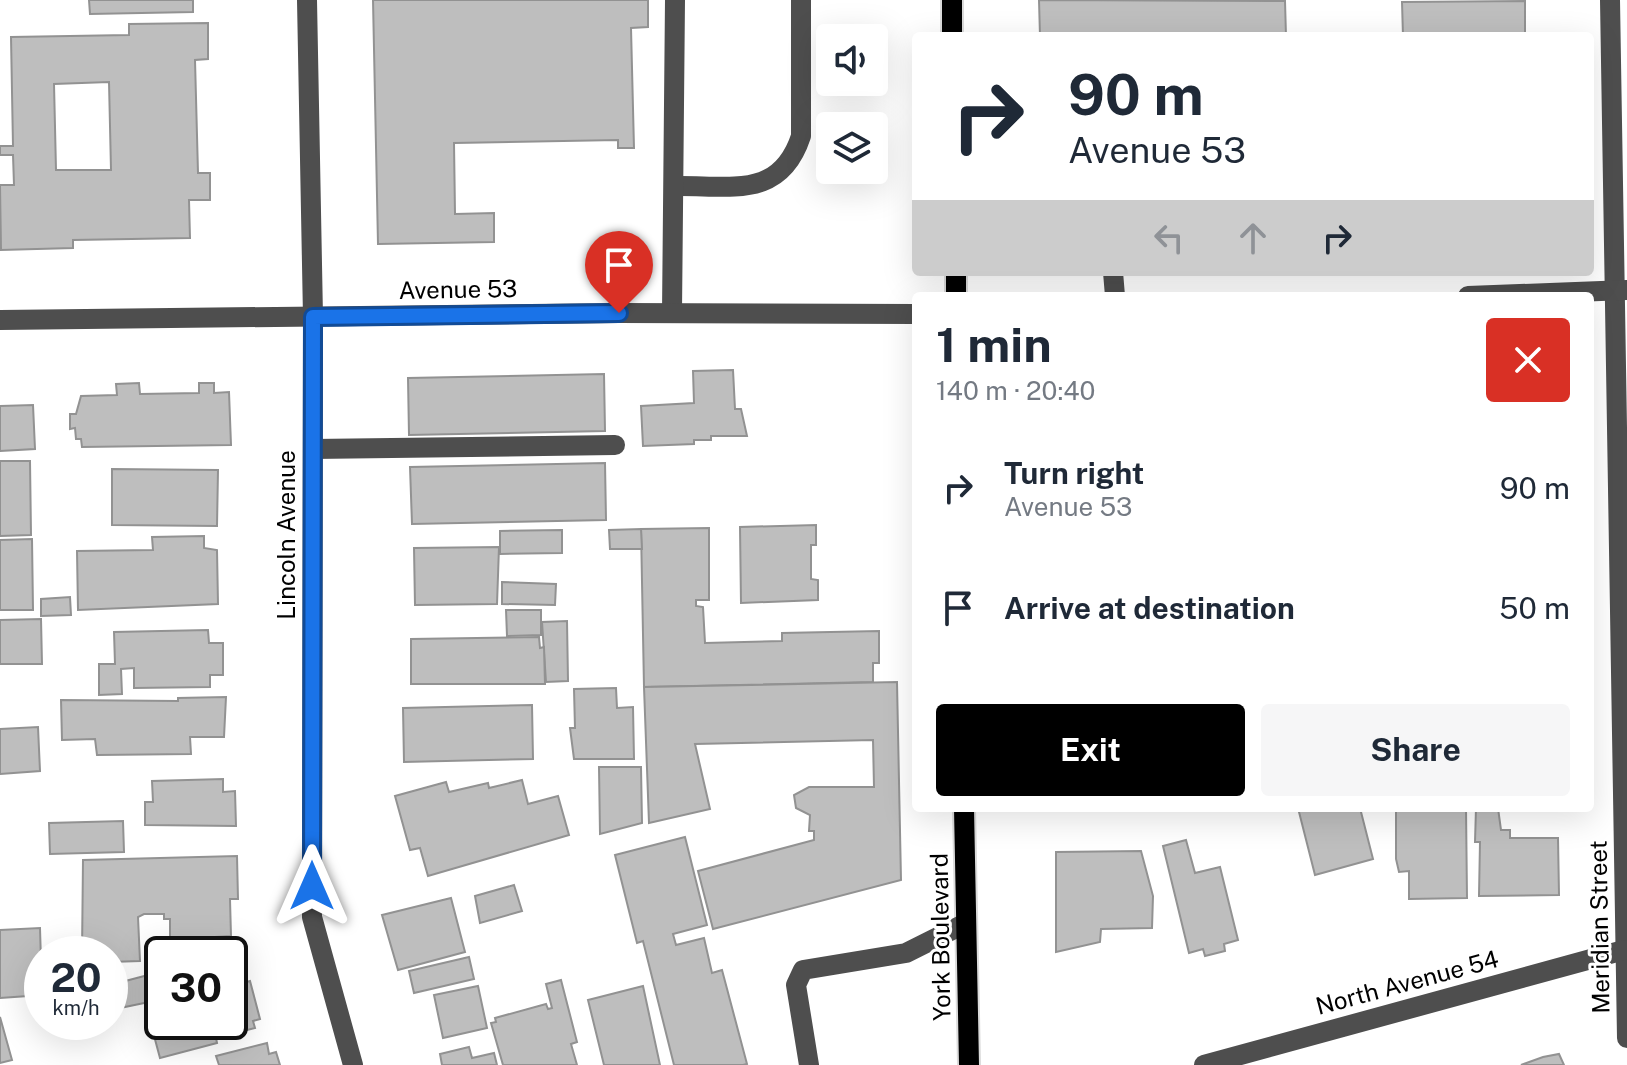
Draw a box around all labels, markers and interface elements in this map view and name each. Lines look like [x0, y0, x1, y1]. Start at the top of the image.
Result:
map controls [816, 24, 888, 184]
button: sound [816, 24, 888, 96]
text: 90 m [1068, 62, 1204, 128]
icon: right [936, 64, 1040, 168]
button: layers [816, 112, 888, 184]
text: Avenue 53 [1068, 129, 1246, 171]
icon: left [1147, 216, 1191, 260]
icon: ahead [1231, 216, 1275, 260]
icon: right [1315, 216, 1359, 260]
pin [585, 231, 653, 313]
icon: arrive [597, 243, 641, 287]
street label: Avenue 53 [398, 274, 518, 304]
text: 1 min [936, 316, 1052, 373]
button: close [1486, 318, 1570, 402]
text: 140 m · 20:40 [936, 375, 1095, 406]
street label: Lincoln Avenue [272, 450, 300, 620]
text: Turn right [1004, 455, 1144, 491]
icon: right [936, 466, 980, 510]
text: 90 m [1500, 470, 1570, 506]
text: Avenue 53 [1004, 491, 1132, 522]
icon: arrive [936, 586, 980, 630]
text: Arrive at destination [1004, 590, 1295, 626]
text: 50 m [1499, 590, 1570, 626]
button: Exit [936, 704, 1245, 796]
button: Share [1261, 704, 1570, 796]
street label: Meridian Street [1583, 840, 1615, 1014]
position arrow [270, 844, 354, 928]
street label: York Boulevard [925, 853, 955, 1021]
speed limit sign: 30 [144, 936, 248, 1040]
street label: North Avenue 54 [1313, 944, 1501, 1020]
text: 20 [50, 954, 102, 1001]
text: km/h [52, 996, 100, 1020]

